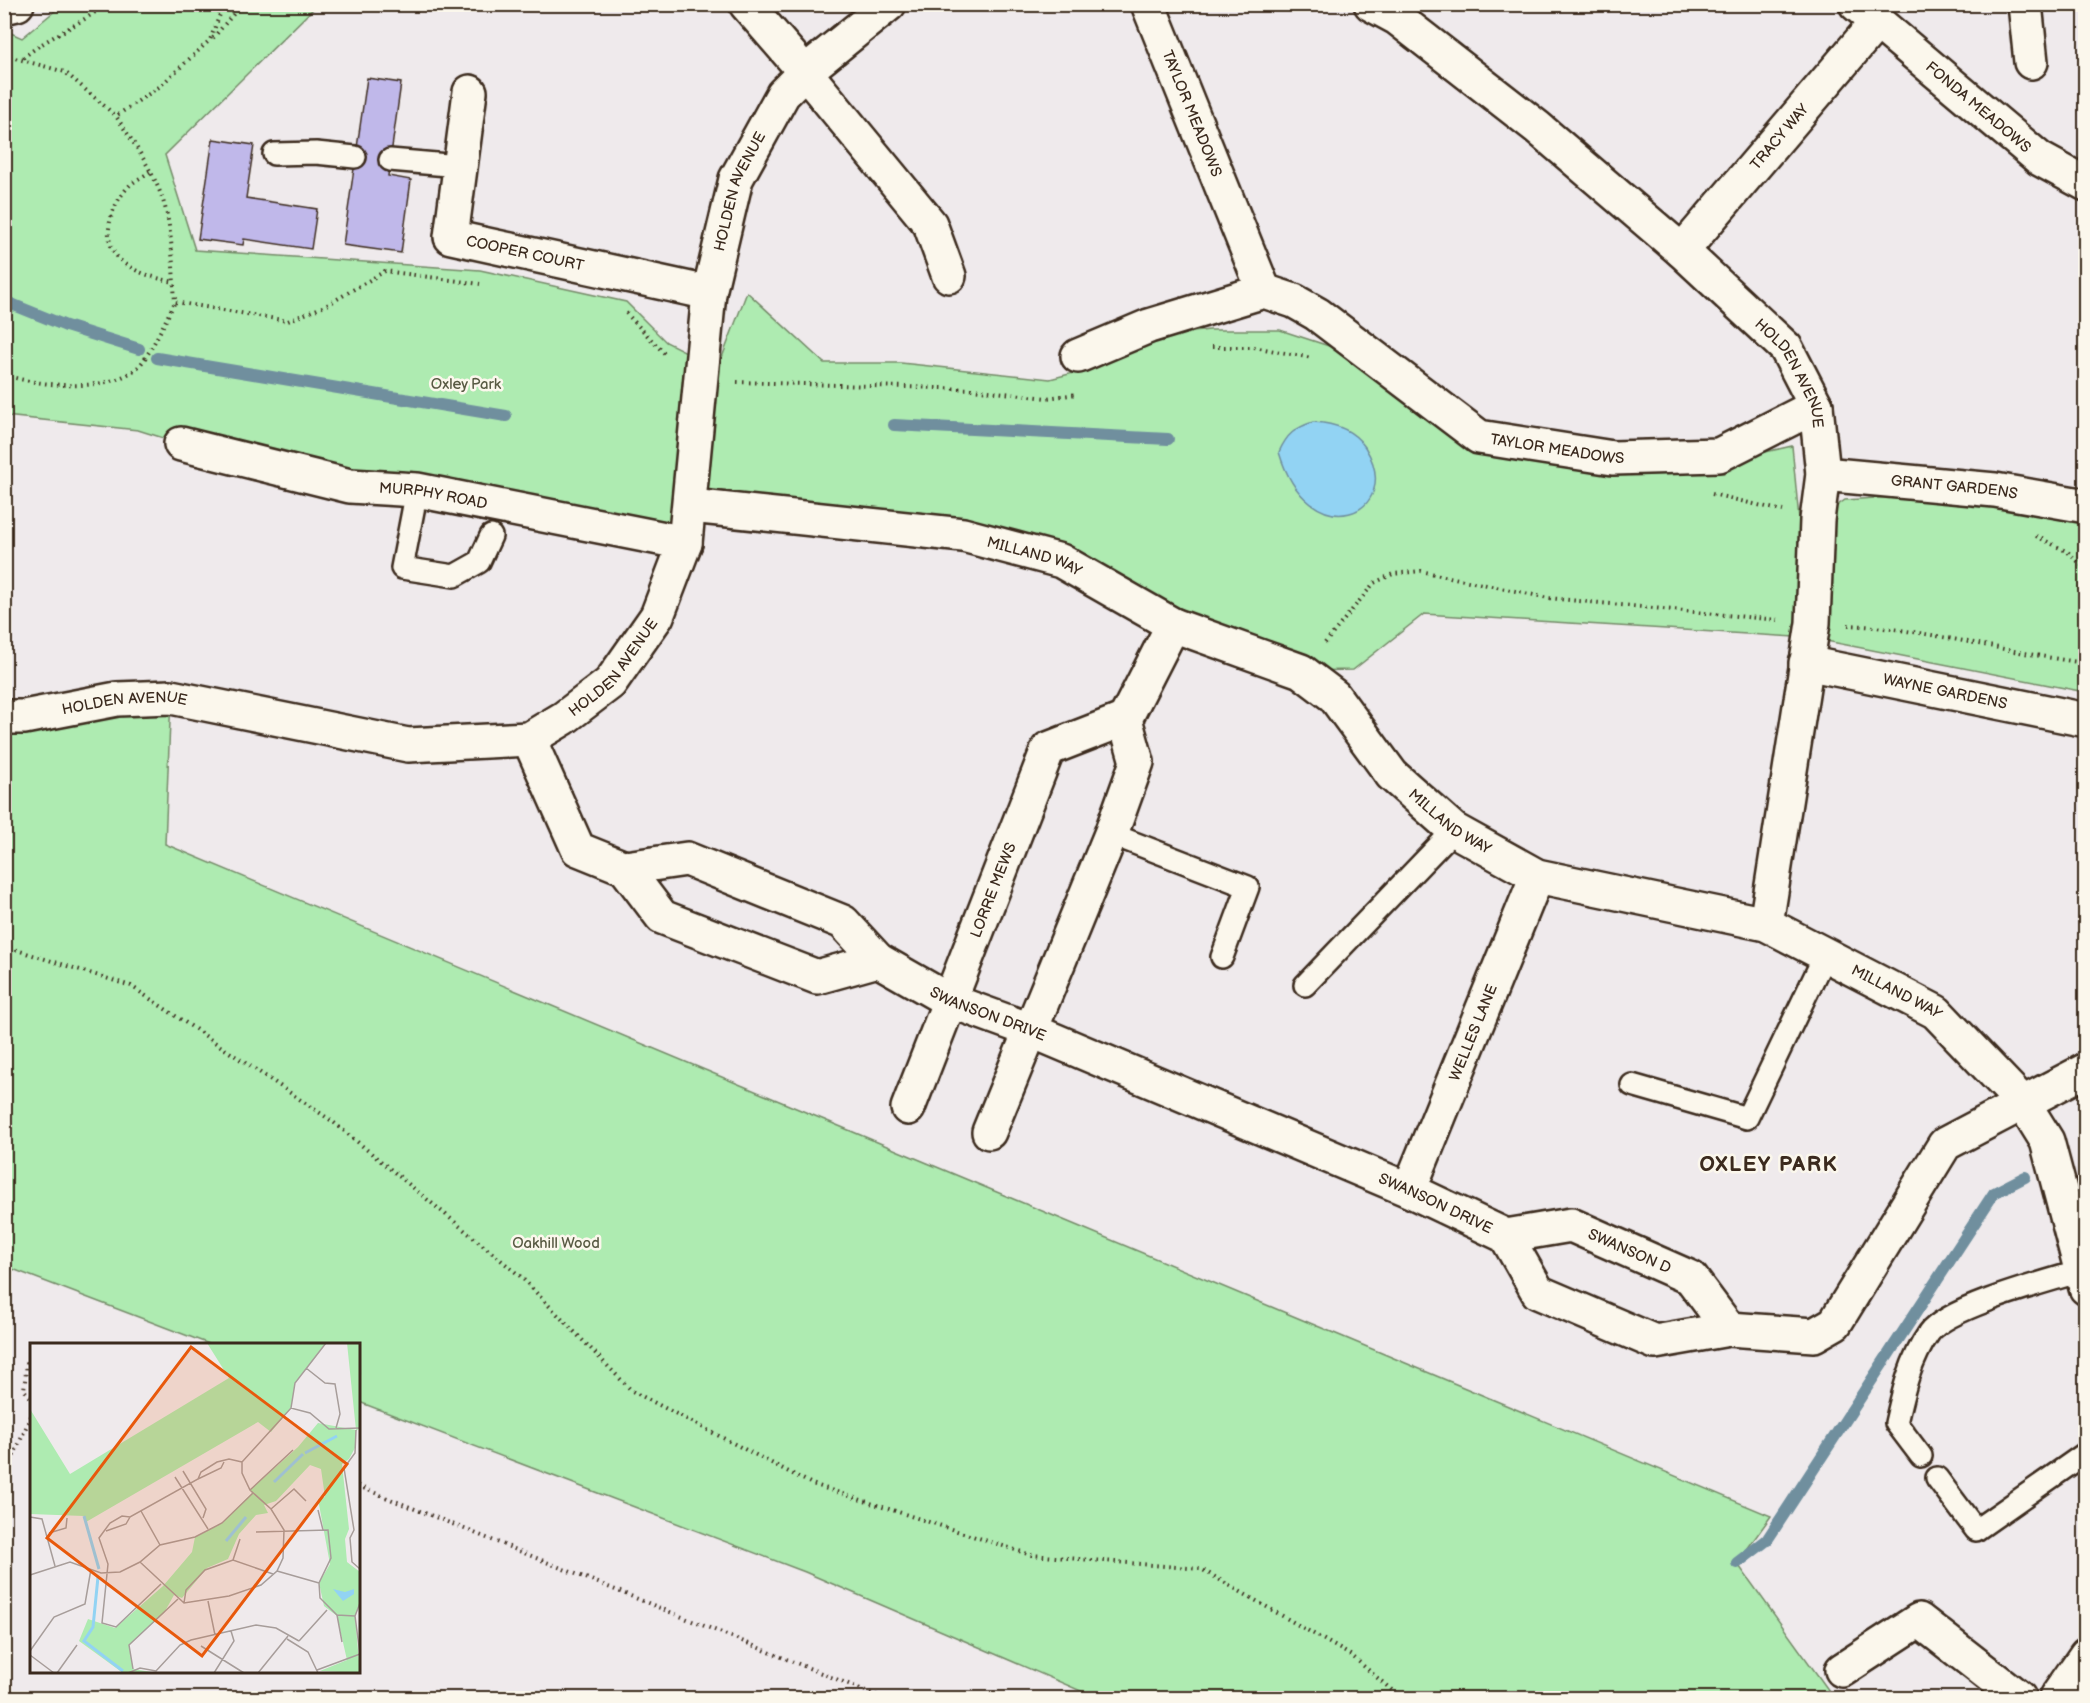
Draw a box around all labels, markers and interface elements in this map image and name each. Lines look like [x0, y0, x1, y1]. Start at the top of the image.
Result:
street label: TAYLOR MEADOWS [1158, 47, 1226, 180]
street label: FONDA MEADOWS [1921, 58, 2035, 157]
street label: TRACY WAY [1746, 100, 1813, 174]
street label: HOLDEN AVENUE [710, 129, 770, 253]
street label: COOPER COURT [464, 232, 586, 276]
street label: HOLDEN AVENUE [1751, 315, 1827, 429]
park label: Oxley Park [431, 375, 502, 394]
street label: TAYLOR MEADOWS [1489, 430, 1624, 468]
street label: GRANT GARDENS [1890, 471, 2019, 504]
street label: MURPHY ROAD [378, 479, 489, 514]
street label: MILLAND WAY [985, 533, 1085, 581]
street label: HOLDEN AVENUE [565, 615, 662, 721]
street label: WAYNE GARDENS [1881, 670, 2009, 714]
street label: HOLDEN AVENUE [60, 687, 189, 719]
street label: MILLAND WAY [1404, 785, 1495, 859]
street label: LORRE MEWS [966, 840, 1021, 940]
street label: MILLAND WAY [1848, 961, 1946, 1023]
street label: WELLES LANE [1445, 981, 1502, 1084]
street label: SWANSON DRIVE [926, 983, 1049, 1046]
district label: OXLEY PARK [1700, 1152, 1838, 1177]
street label: SWANSON DRIVE [1376, 1169, 1495, 1238]
street label: SWANSON D [1585, 1225, 1674, 1278]
park label: Oakhill Wood [512, 1234, 600, 1253]
inset map [30, 1343, 360, 1673]

